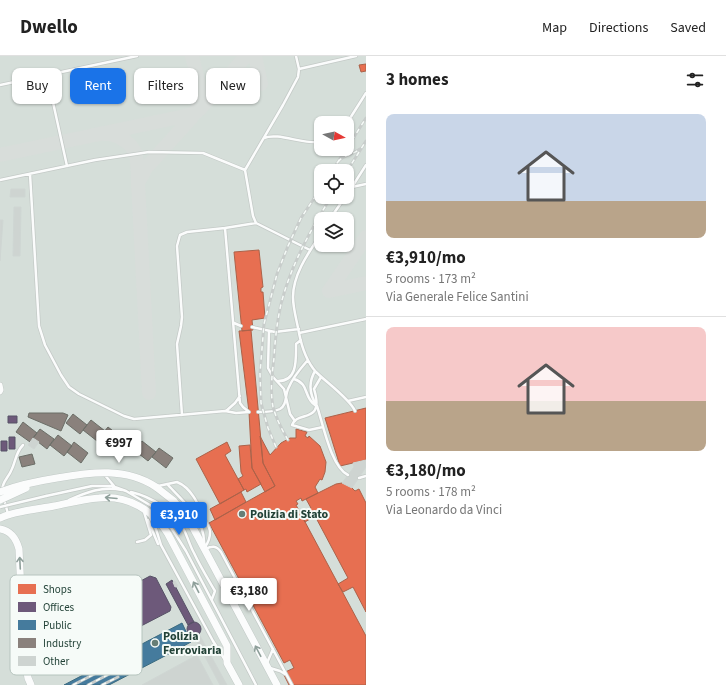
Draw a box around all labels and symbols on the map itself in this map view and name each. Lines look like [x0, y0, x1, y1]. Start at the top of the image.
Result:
north arrow [314, 116, 354, 156]
pin: €997 [95, 430, 143, 464]
one-way arrow [105, 495, 118, 502]
pin: €3,910 [146, 502, 212, 536]
place label: Polizia di Stato [250, 506, 329, 523]
marker: Polizia di Stato [237, 509, 247, 519]
one-way arrow [17, 557, 24, 570]
legend [10, 575, 142, 675]
pin: €3,180 [216, 578, 282, 612]
one-way arrow [191, 581, 199, 593]
text: Shops [43, 582, 72, 597]
text: Offices [43, 600, 75, 615]
text: Public [43, 618, 72, 633]
place label: Polizia Ferroviaria [163, 628, 222, 659]
text: Industry [43, 636, 81, 651]
marker: Polizia Ferroviaria [150, 638, 160, 648]
one-way arrow [254, 645, 262, 657]
text: Other [43, 654, 69, 669]

